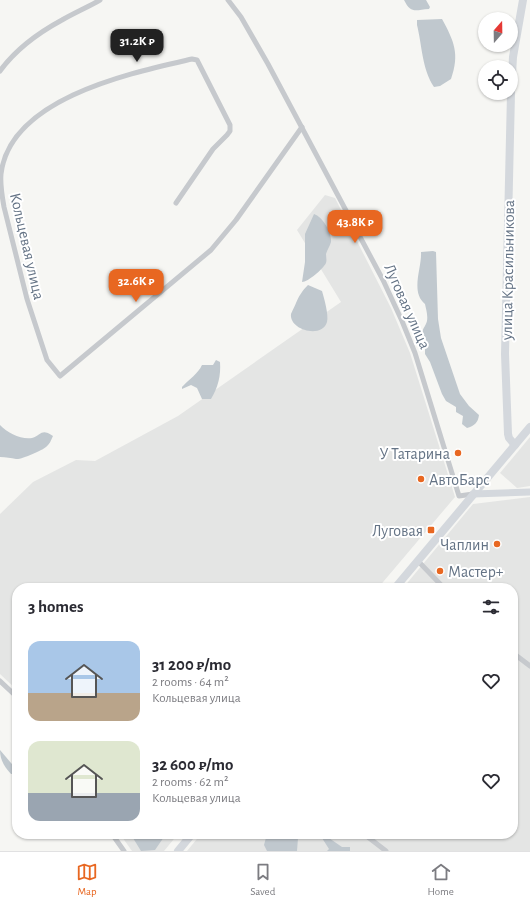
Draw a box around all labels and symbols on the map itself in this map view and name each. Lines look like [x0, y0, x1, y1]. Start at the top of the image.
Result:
north arrow [478, 12, 518, 52]
pin: 31.2K ₽ [100, 29, 174, 63]
street label: Кольцевая улица [6, 191, 47, 301]
street label: улица Красильникова [499, 200, 518, 341]
pin: 43.8K ₽ [318, 210, 392, 244]
street label: Луговая улица [380, 261, 433, 352]
pin: 32.6K ₽ [99, 269, 173, 303]
place label: У Татарина [380, 446, 450, 462]
marker: У Татарина [453, 448, 463, 458]
place label: АвтоБарс [429, 472, 490, 488]
marker: АвтоБарс [416, 474, 426, 484]
place label: Луговая [372, 523, 423, 540]
marker: Луговая [426, 525, 436, 535]
place label: Чаплин [440, 537, 489, 553]
marker: Чаплин [492, 539, 502, 549]
place label: Мастер+ [448, 564, 504, 580]
marker: Мастер+ [435, 566, 445, 576]

